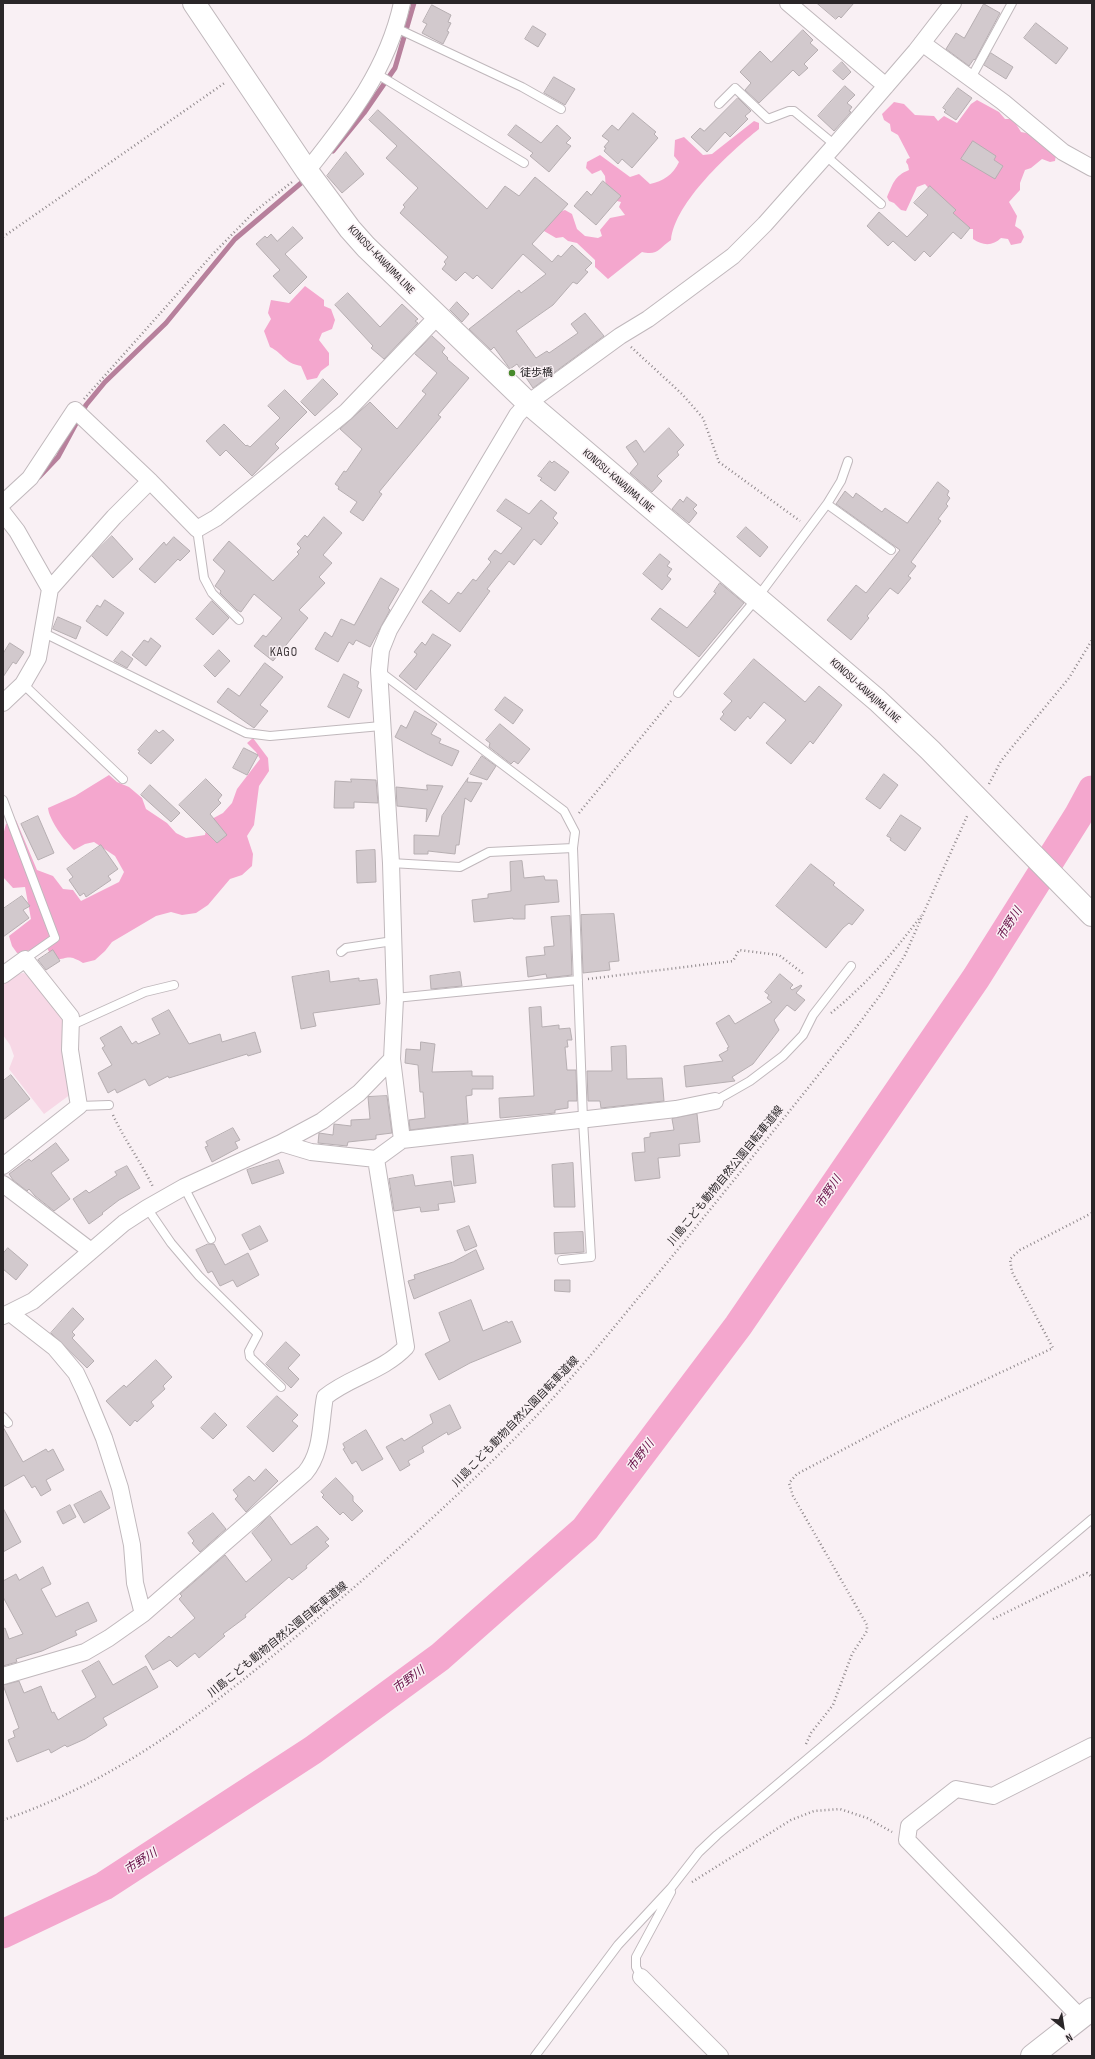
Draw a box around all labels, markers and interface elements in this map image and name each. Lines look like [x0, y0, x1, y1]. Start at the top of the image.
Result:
street label: KONOSU-KAWAJIMA LINE [345, 223, 417, 297]
place label: 徒歩橋 [520, 366, 553, 380]
marker: 徒歩橋 [507, 368, 517, 378]
street label: KONOSU-KAWAJIMA LINE [580, 446, 656, 516]
district label: KAGO [270, 645, 298, 661]
street label: KONOSU-KAWAJIMA LINE [827, 656, 903, 726]
water label: 市野川 [994, 905, 1026, 943]
street label: 川島こども動物自然公園自転車道線 [665, 1103, 787, 1249]
water label: 市野川 [813, 1173, 845, 1211]
street label: 川島こども動物自然公園自転車道線 [450, 1354, 582, 1490]
water label: 市野川 [624, 1437, 658, 1475]
street label: 川島こども動物自然公園自転車道線 [205, 1579, 351, 1701]
water label: 市野川 [390, 1664, 428, 1696]
water label: 市野川 [122, 1846, 160, 1878]
north arrow [1043, 2007, 1083, 2047]
text: N [1063, 2031, 1075, 2045]

